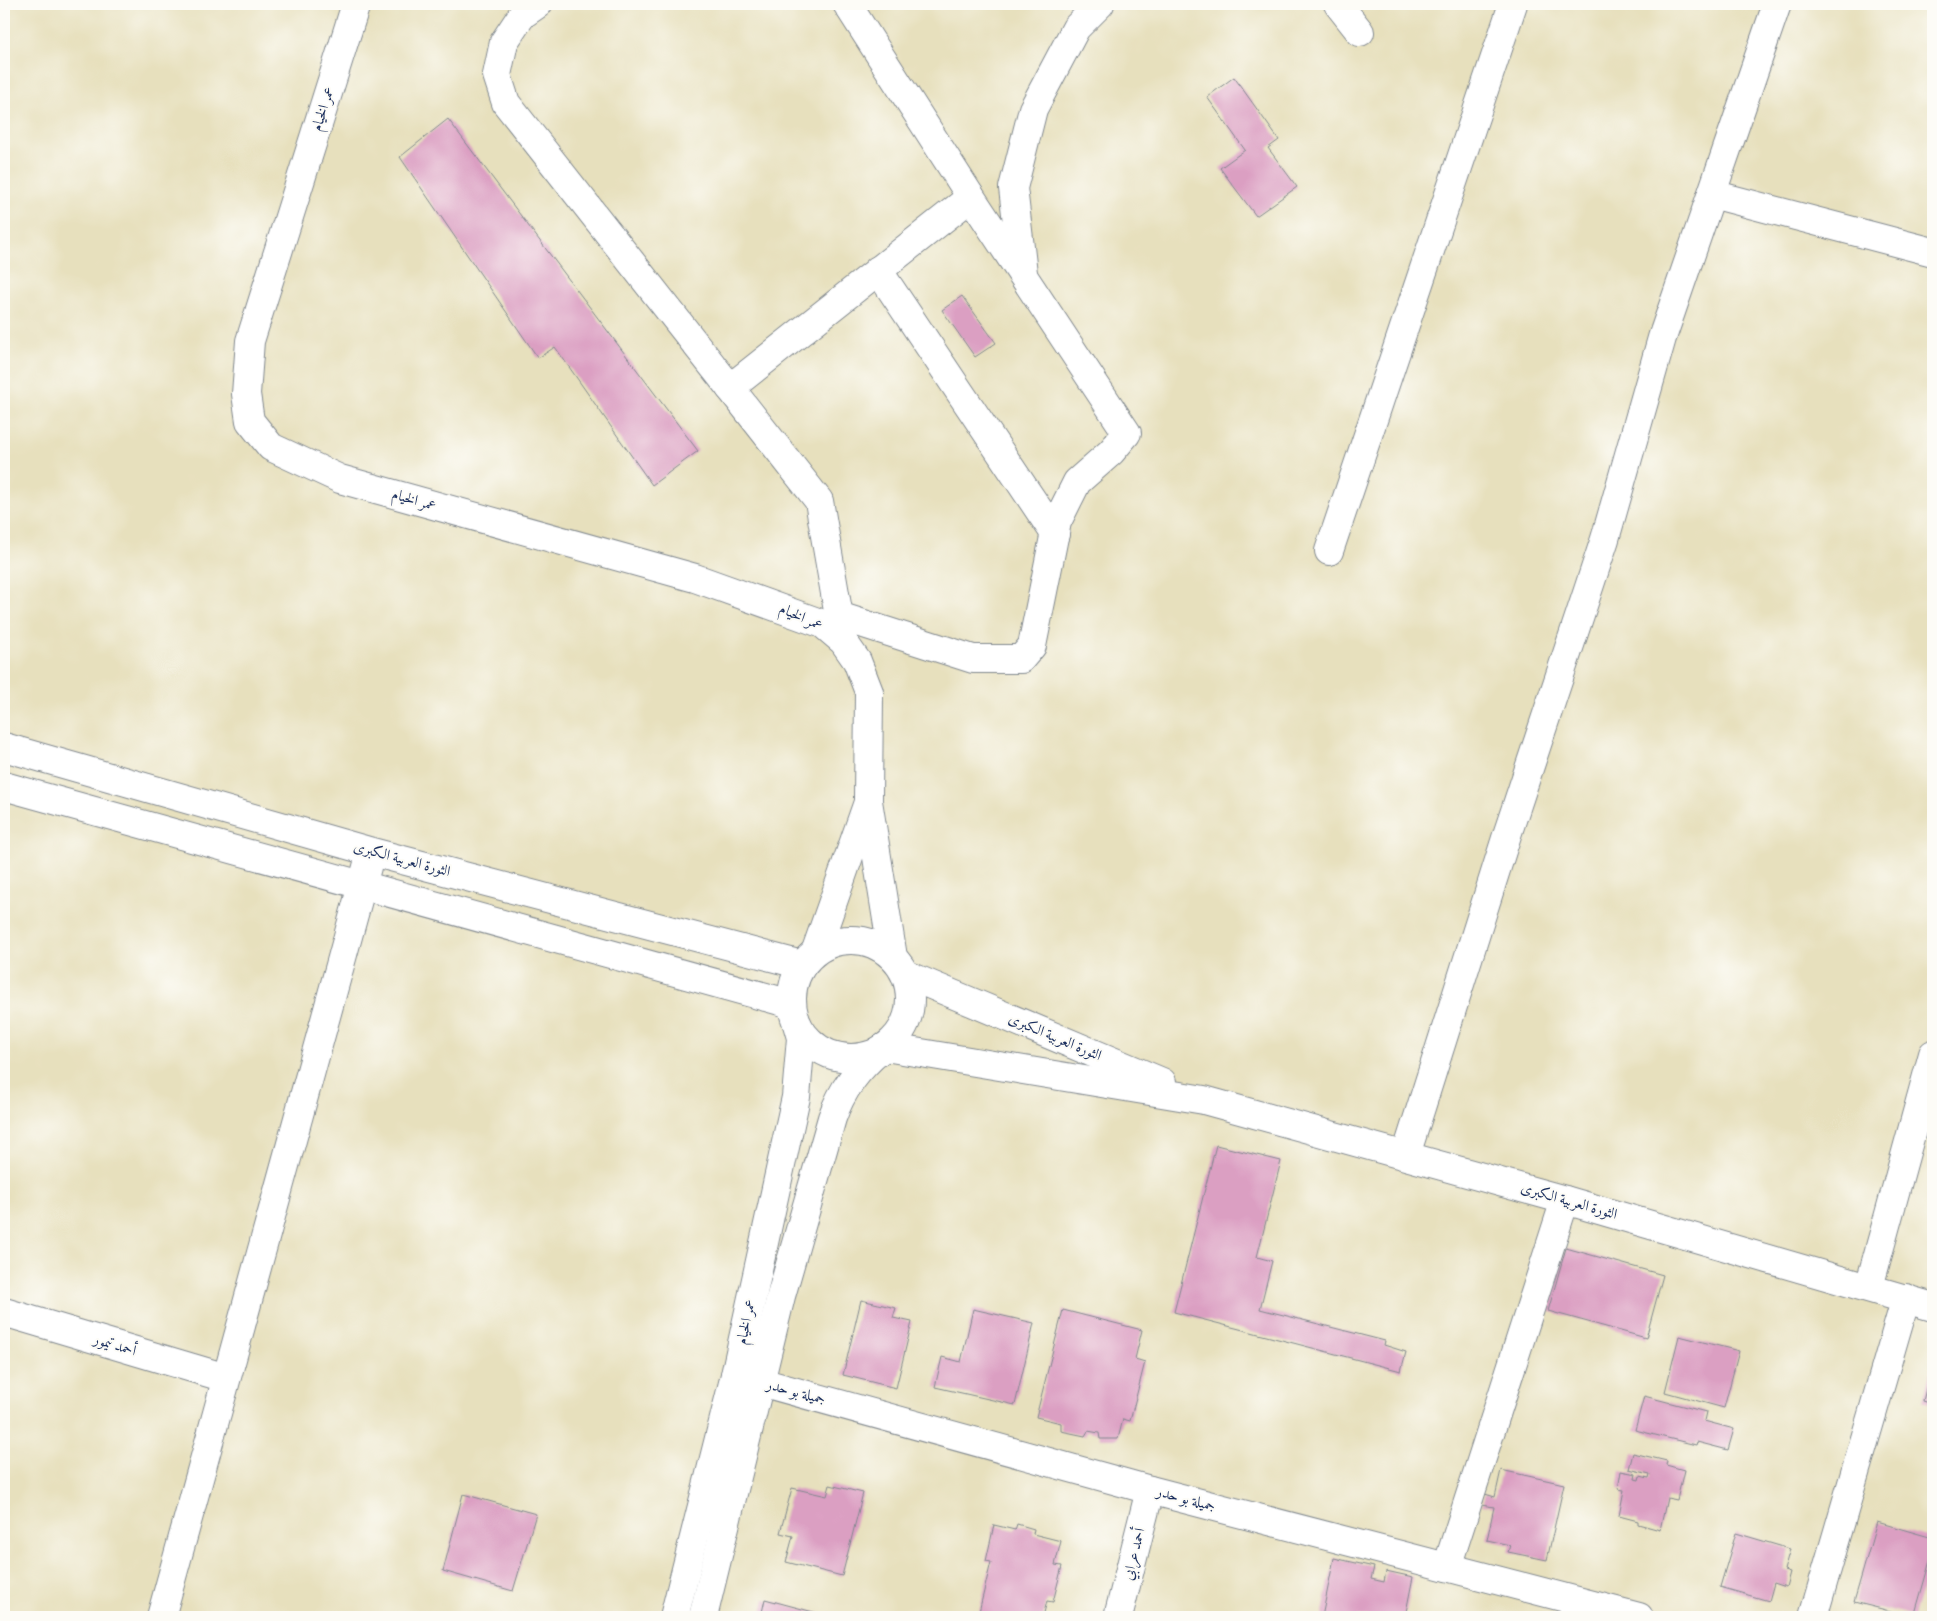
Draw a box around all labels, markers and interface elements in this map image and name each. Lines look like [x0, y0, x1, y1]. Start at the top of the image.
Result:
street label: عمر الخيام [307, 84, 342, 135]
street label: عمر الخيام [389, 485, 439, 518]
street label: عمر الخيام [775, 599, 826, 638]
street label: الثورة العربية الكبرى [351, 837, 453, 881]
street label: الثورة العربية الكبرى [1005, 1009, 1105, 1065]
street label: الثورة العربية الكبرى [1519, 1178, 1619, 1224]
street label: عمر الخيام [732, 1298, 763, 1347]
street label: أحمد تيمور [89, 1327, 140, 1361]
street label: جميلة بو حدر [763, 1375, 827, 1409]
street label: جميلة بو حدر [1153, 1482, 1217, 1516]
street label: أحمد عرابي [1116, 1525, 1152, 1583]

